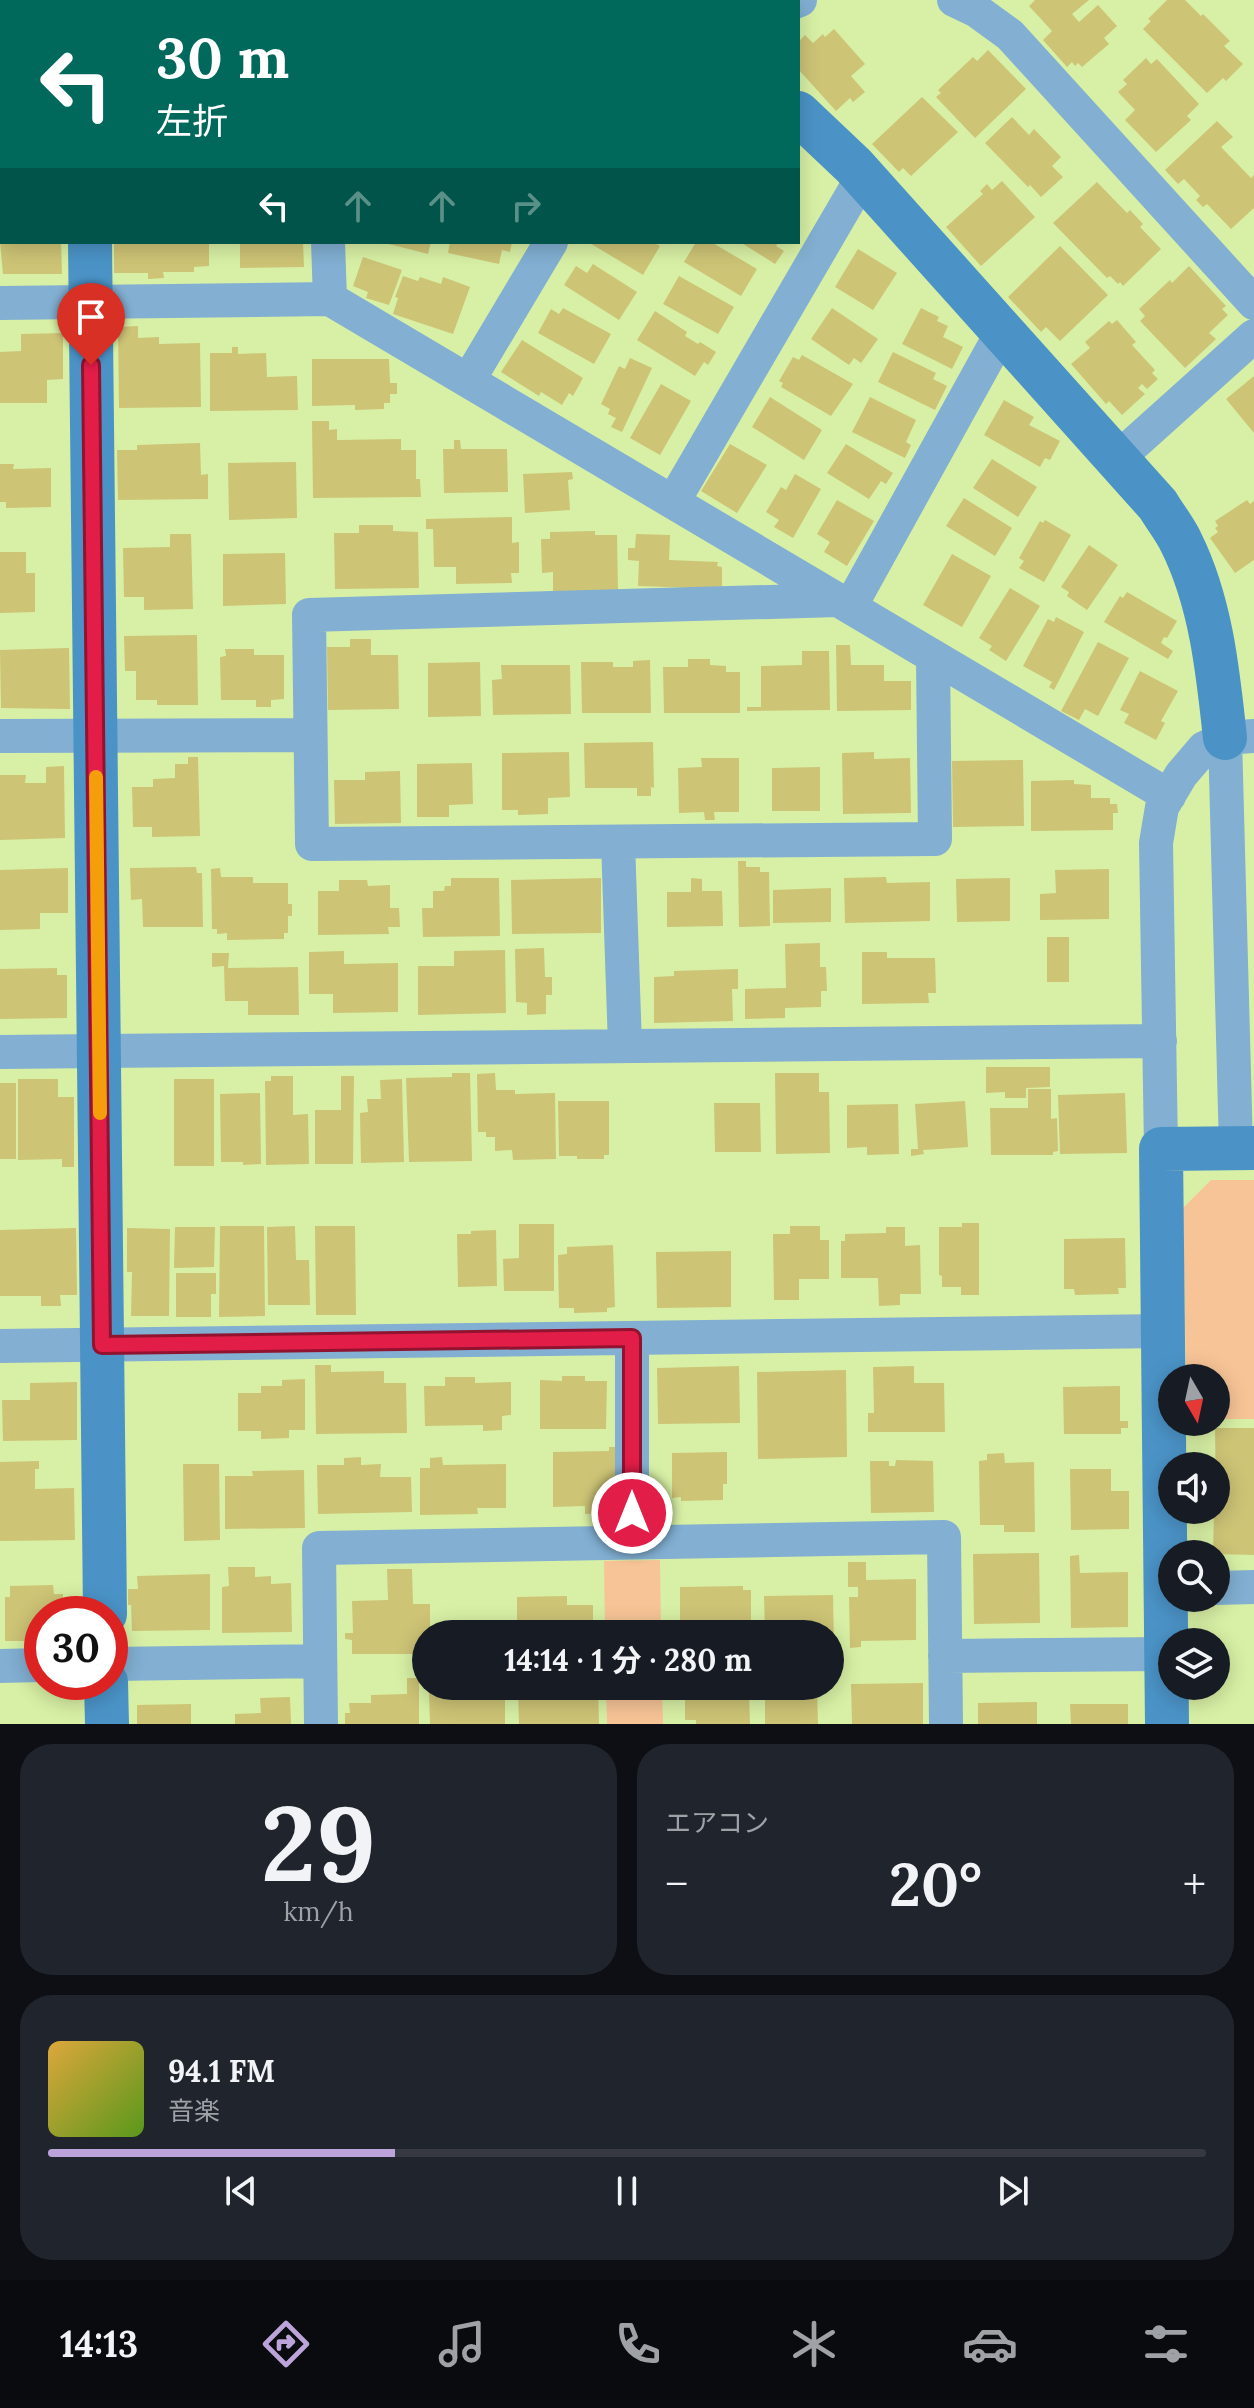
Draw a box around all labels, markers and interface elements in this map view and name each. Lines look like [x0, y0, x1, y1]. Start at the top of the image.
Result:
text: 30 m [156, 22, 289, 93]
icon: left [24, 32, 128, 136]
text: 左折 [156, 98, 228, 144]
icon: left [252, 184, 296, 228]
icon: ahead [336, 184, 380, 228]
icon: ahead [420, 184, 464, 228]
icon: right [504, 184, 548, 228]
pin [57, 283, 125, 365]
icon: arrive [69, 295, 113, 339]
north arrow [1158, 1364, 1230, 1436]
map controls [1158, 1364, 1230, 1700]
button: sound [1158, 1452, 1230, 1524]
position arrow [590, 1471, 674, 1555]
button: search [1158, 1540, 1230, 1612]
speed limit sign: 30 [24, 1596, 128, 1700]
button: layers [1158, 1628, 1230, 1700]
text: 14:14 · 1 分 · 280 m [504, 1641, 752, 1679]
text: 29 [261, 1776, 376, 1909]
text: エアコン [665, 1806, 769, 1839]
text: 20° [889, 1846, 982, 1922]
text: − [665, 1856, 688, 1912]
text: + [1183, 1856, 1206, 1912]
text: km/h [283, 1895, 354, 1928]
text: 94.1 FM [168, 2052, 275, 2090]
text: 音楽 [168, 2094, 220, 2127]
icon: previous [219, 2169, 263, 2213]
icon: pause [605, 2169, 649, 2213]
icon: next [991, 2169, 1035, 2213]
icon: directions [258, 2316, 314, 2372]
icon: music [434, 2316, 490, 2372]
icon: phone [610, 2316, 666, 2372]
icon: climate [786, 2316, 842, 2372]
icon: car [962, 2316, 1018, 2372]
icon: filters [1138, 2316, 1194, 2372]
text: 14:13 [60, 2321, 138, 2367]

